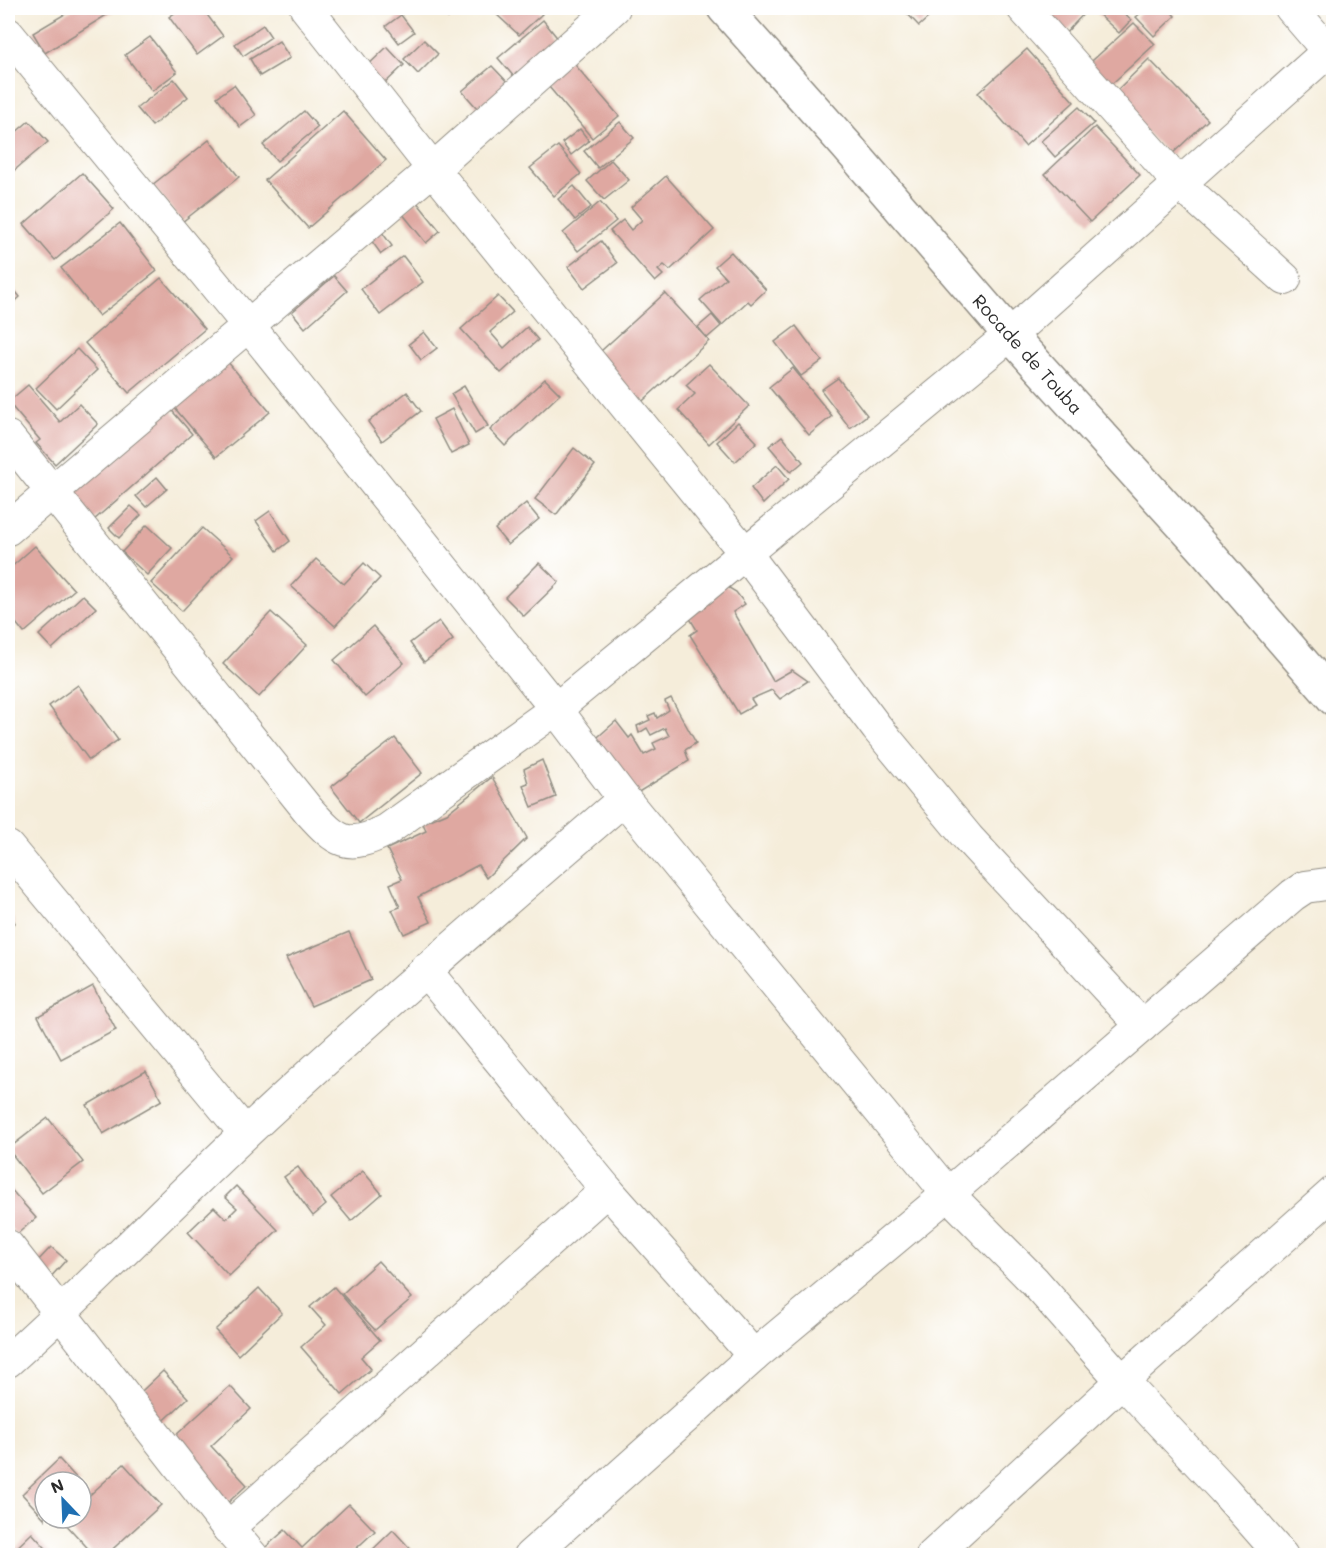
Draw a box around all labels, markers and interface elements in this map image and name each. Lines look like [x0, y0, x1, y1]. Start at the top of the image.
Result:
street label: Rocade de Touba [968, 289, 1088, 419]
north arrow [33, 1470, 93, 1530]
text: N [47, 1474, 67, 1498]

